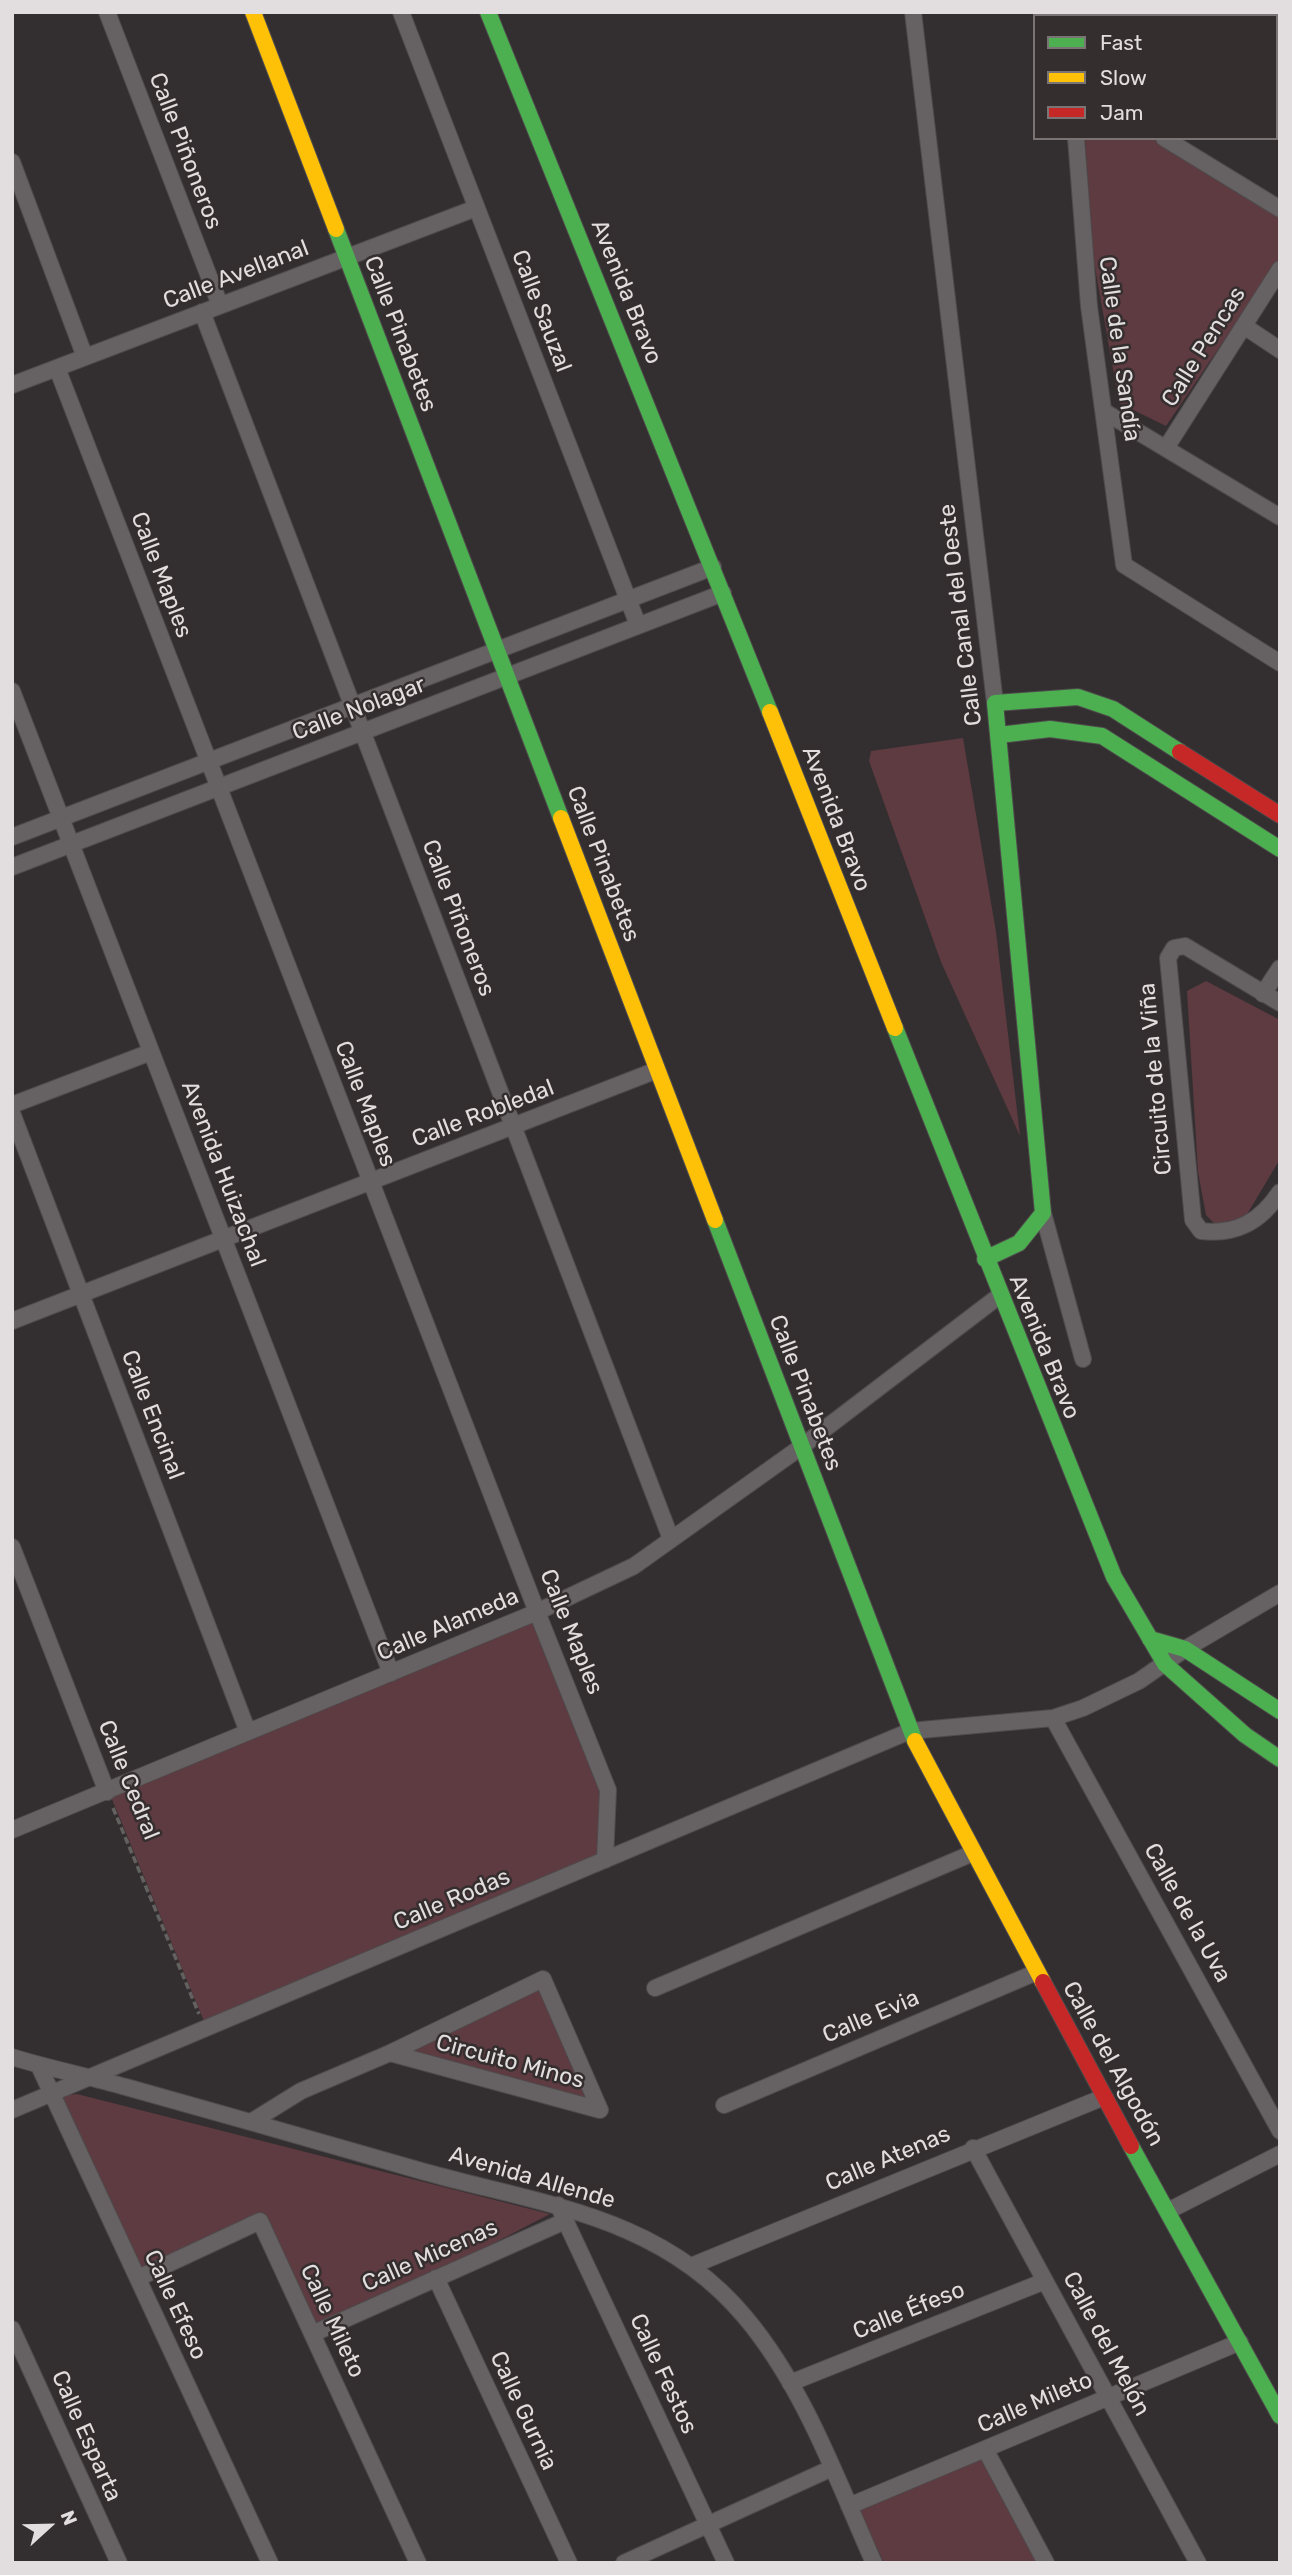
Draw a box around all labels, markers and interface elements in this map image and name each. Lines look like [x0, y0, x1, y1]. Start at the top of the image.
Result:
legend [1033, 14, 1278, 140]
text: Fast [1100, 30, 1142, 55]
text: Slow [1100, 65, 1147, 90]
street label: Calle Piñoneros [142, 69, 228, 233]
text: Jam [1100, 100, 1144, 125]
street label: Avenida Bravo [584, 216, 668, 368]
street label: Calle Avellanal [159, 235, 313, 315]
street label: Calle Sauzal [505, 246, 577, 376]
street label: Calle Pinabetes [358, 252, 442, 416]
street label: Calle de la Sandía [1092, 255, 1146, 443]
street label: Calle Pencas [1156, 282, 1252, 412]
street label: Calle Canal del Oeste [934, 502, 988, 728]
street label: Calle Maples [124, 508, 198, 642]
street label: Calle Nolagar [289, 671, 429, 747]
street label: Avenida Bravo [796, 742, 876, 896]
street label: Calle Pinabetes [561, 782, 645, 946]
street label: Calle Piñoneros [415, 836, 501, 1000]
street label: Circuito de la Viña [1134, 982, 1178, 1176]
street label: Calle Maples [328, 1037, 402, 1171]
street label: Calle Robledal [408, 1074, 558, 1154]
street label: Avenida Huizachal [175, 1077, 271, 1271]
street label: Avenida Bravo [1002, 1271, 1086, 1423]
street label: Calle Pinabetes [763, 1311, 847, 1475]
street label: Calle Encinal [115, 1347, 189, 1483]
street label: Calle Maples [533, 1565, 609, 1699]
street label: Calle Alameda [373, 1583, 523, 1667]
street label: Calle Cedral [92, 1716, 164, 1844]
street label: Calle de la Uva [1137, 1839, 1237, 1987]
street label: Calle Rodas [390, 1863, 514, 1937]
street label: Calle del Algodón [1056, 1977, 1170, 2151]
street label: Calle Evia [819, 1984, 923, 2050]
street label: Circuito Minos [433, 2029, 587, 2095]
street label: Calle Atenas [822, 2120, 954, 2198]
street label: Avenida Allende [446, 2141, 618, 2215]
street label: Calle Micenas [358, 2214, 502, 2298]
street label: Calle Efeso [138, 2246, 212, 2364]
street label: Calle Mileto [294, 2260, 370, 2382]
street label: Calle del Melón [1056, 2267, 1156, 2421]
street label: Calle Éfeso [849, 2276, 969, 2346]
street label: Calle Festos [623, 2310, 703, 2438]
street label: Calle Gurnia [483, 2347, 563, 2475]
street label: Calle Esparta [45, 2366, 127, 2506]
street label: Calle Mileto [973, 2366, 1097, 2440]
north arrow [14, 2491, 84, 2561]
text: N [56, 2507, 82, 2529]

